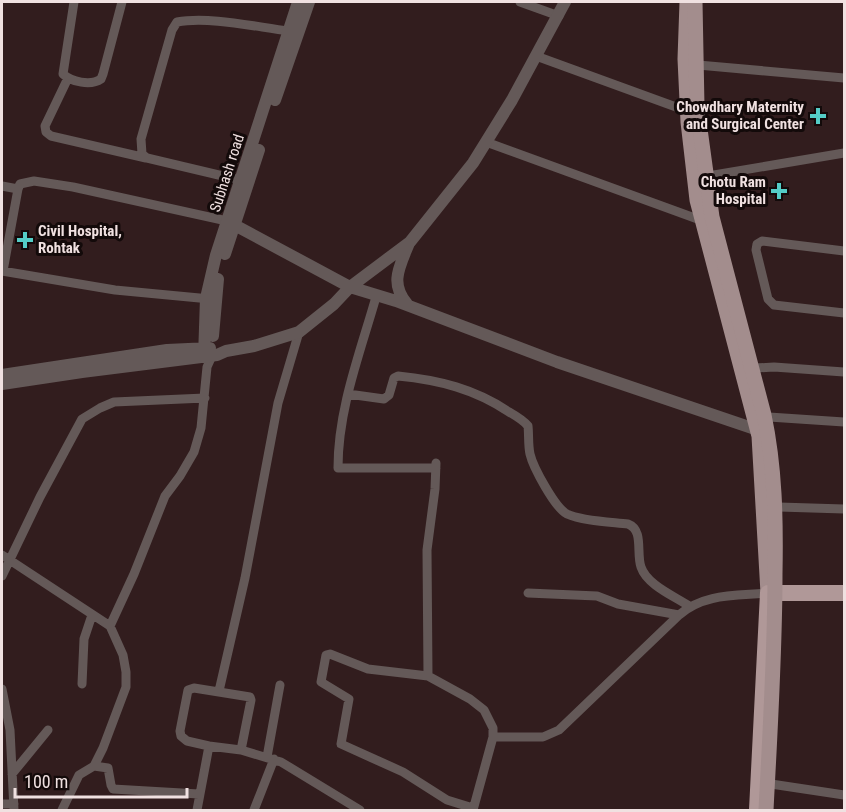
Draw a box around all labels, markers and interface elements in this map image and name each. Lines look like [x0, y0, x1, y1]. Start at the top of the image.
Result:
place label: Chowdhary Maternity and Surgical Center [676, 98, 804, 133]
marker: Chowdhary Maternity and Surgical Center [809, 107, 827, 125]
street label: Subhash road [206, 132, 248, 214]
place label: Chotu Ram Hospital [701, 173, 766, 208]
marker: Chotu Ram Hospital [770, 182, 788, 200]
place label: Civil Hospital, Rohtak [38, 222, 122, 257]
marker: Civil Hospital, Rohtak [16, 231, 34, 249]
scale bar [15, 761, 188, 799]
text: 100 m [24, 771, 68, 792]

